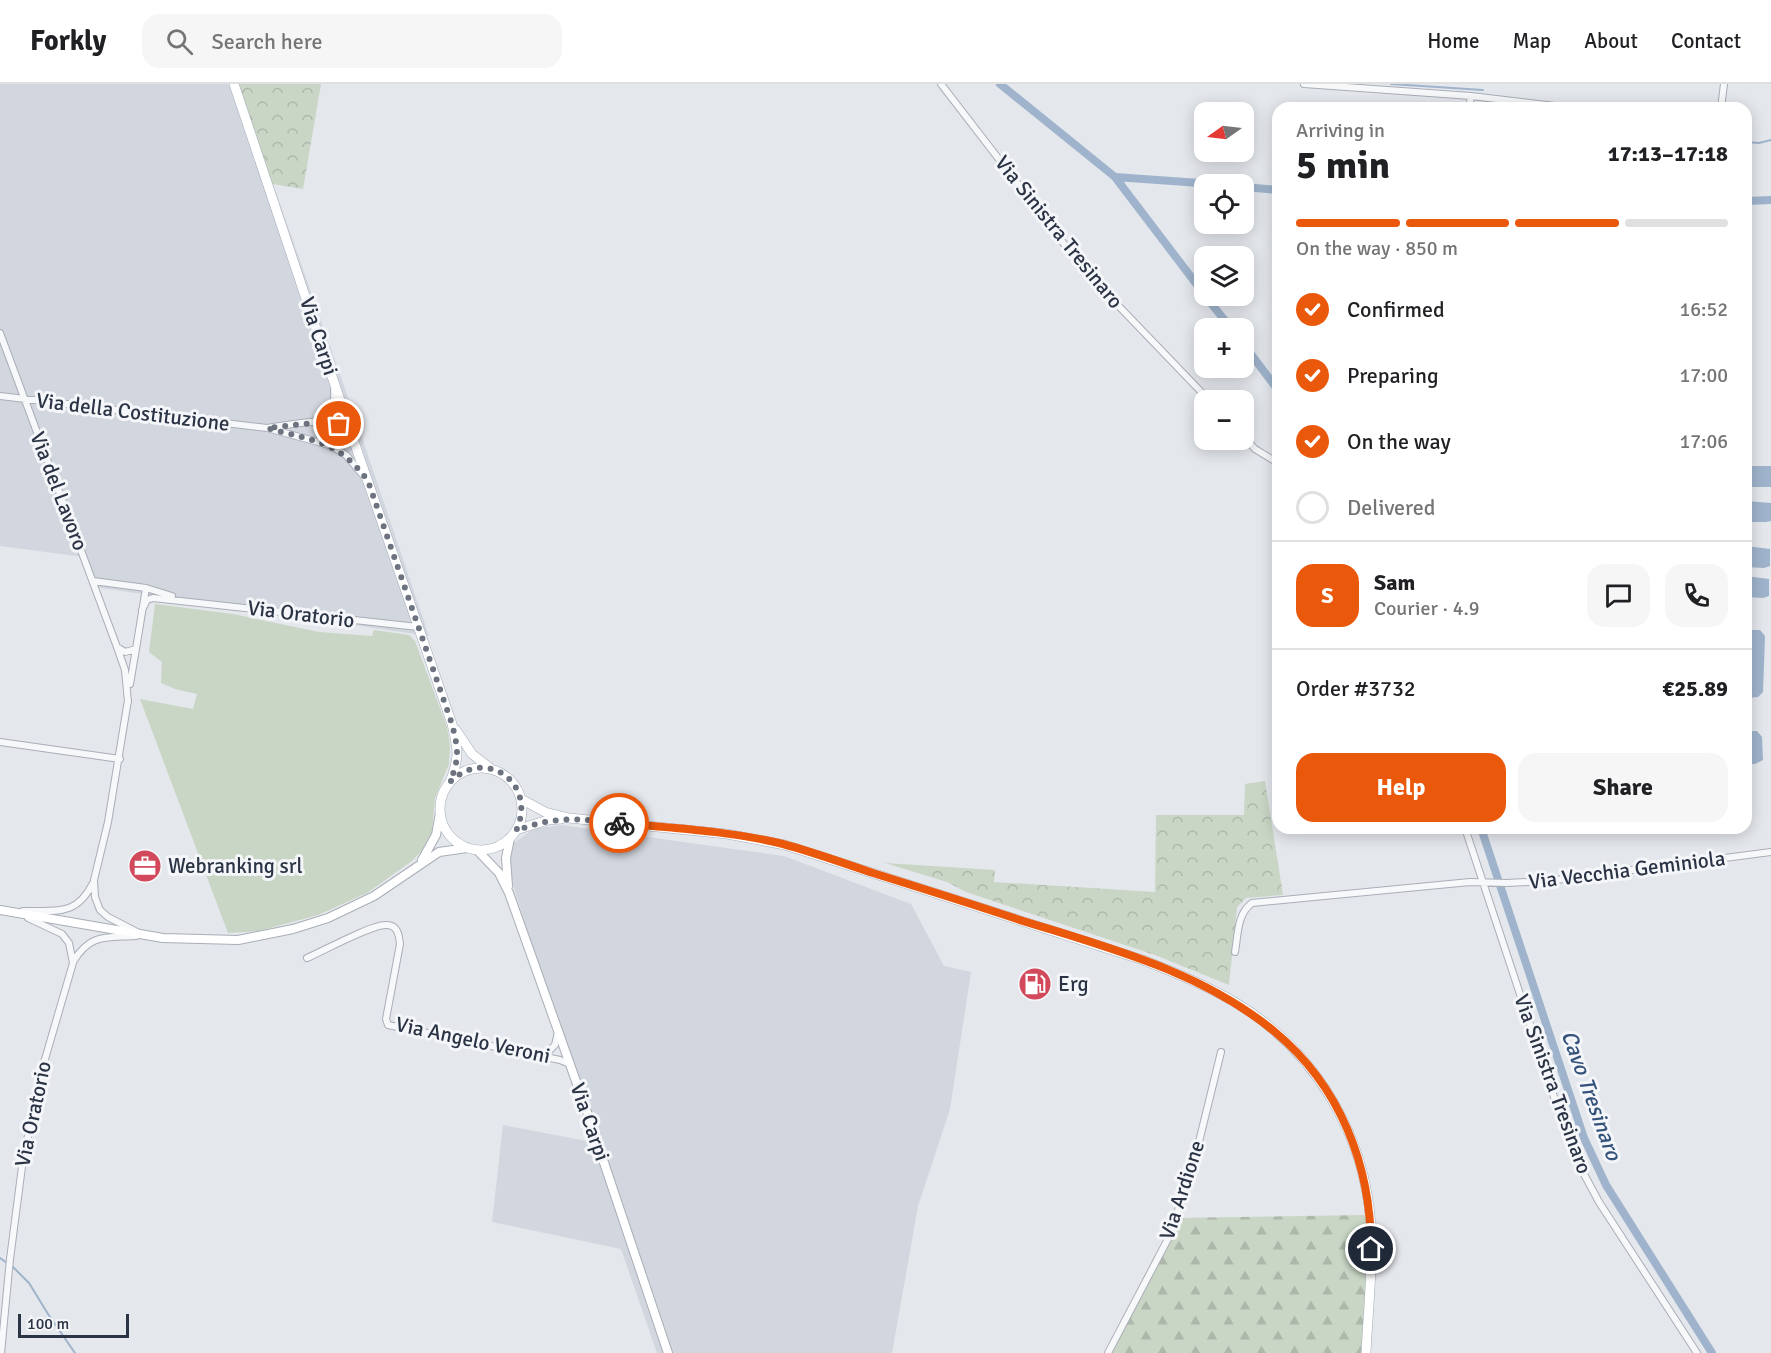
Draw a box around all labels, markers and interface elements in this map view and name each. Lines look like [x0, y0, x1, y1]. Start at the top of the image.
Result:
search box [142, 14, 562, 68]
text: Forkly [30, 24, 106, 58]
icon: search [163, 25, 196, 58]
text: Search here [211, 28, 322, 55]
text: Home [1427, 28, 1480, 54]
text: Map [1513, 28, 1551, 54]
text: About [1584, 28, 1638, 54]
text: Contact [1671, 28, 1741, 54]
north arrow [1194, 102, 1254, 162]
map controls [1194, 102, 1254, 450]
text: Arriving in [1296, 118, 1385, 143]
text: 17:13–17:18 [1608, 140, 1728, 167]
text: 5 min [1296, 141, 1390, 189]
street label: Via Sinistra Tresinaro [989, 150, 1129, 314]
button: locate [1194, 174, 1254, 234]
text: On the way · 850 m [1296, 236, 1458, 261]
button: layers [1194, 246, 1254, 306]
icon: check [1296, 293, 1329, 326]
street label: Via Carpi [294, 294, 344, 378]
text: Confirmed [1347, 296, 1445, 323]
text: 16:52 [1679, 297, 1728, 322]
button: + [1194, 318, 1254, 378]
icon: check [1296, 359, 1329, 392]
text: Preparing [1347, 362, 1439, 389]
text: 17:00 [1679, 363, 1728, 388]
street label: Via della Costituzione [35, 387, 231, 437]
button: − [1194, 390, 1254, 450]
pin [313, 398, 364, 449]
icon: bag [322, 407, 355, 440]
icon: check [1296, 425, 1329, 458]
street label: Via del Lavoro [24, 428, 94, 554]
text: On the way [1347, 428, 1451, 455]
text: 17:06 [1679, 429, 1728, 454]
text: Delivered [1347, 494, 1435, 521]
button: chat [1587, 564, 1650, 627]
button: phone [1665, 564, 1728, 627]
text: Sam [1374, 569, 1415, 596]
text: S [1321, 582, 1334, 609]
street label: Via Oratorio [246, 595, 356, 633]
text: Courier · 4.9 [1374, 596, 1480, 621]
text: Order #3732 [1296, 675, 1416, 702]
text: €25.89 [1662, 675, 1728, 702]
button: Help [1296, 753, 1506, 822]
button: Share [1518, 753, 1728, 822]
courier [589, 793, 649, 853]
icon: bike [603, 807, 636, 840]
street label: Via Vecchia Geminiola [1527, 845, 1727, 895]
office icon: Webranking srl [127, 848, 163, 884]
place label: Webranking srl [168, 853, 303, 879]
fuel station icon: Erg [1017, 966, 1053, 1002]
place label: Erg [1058, 971, 1089, 997]
street label: Via Sinistra Tresinaro [1508, 991, 1598, 1177]
street label: Via Angelo Veroni [393, 1011, 553, 1069]
water label: Cavo Tresinaro [1556, 1027, 1628, 1165]
street label: Via Oratorio [9, 1059, 57, 1169]
street label: Via Carpi [565, 1080, 615, 1164]
street label: Via Ardione [1154, 1137, 1210, 1243]
pin [1345, 1223, 1396, 1274]
icon: home [1354, 1232, 1387, 1265]
scale bar [18, 1311, 129, 1338]
text: 100 m [27, 1314, 69, 1334]

